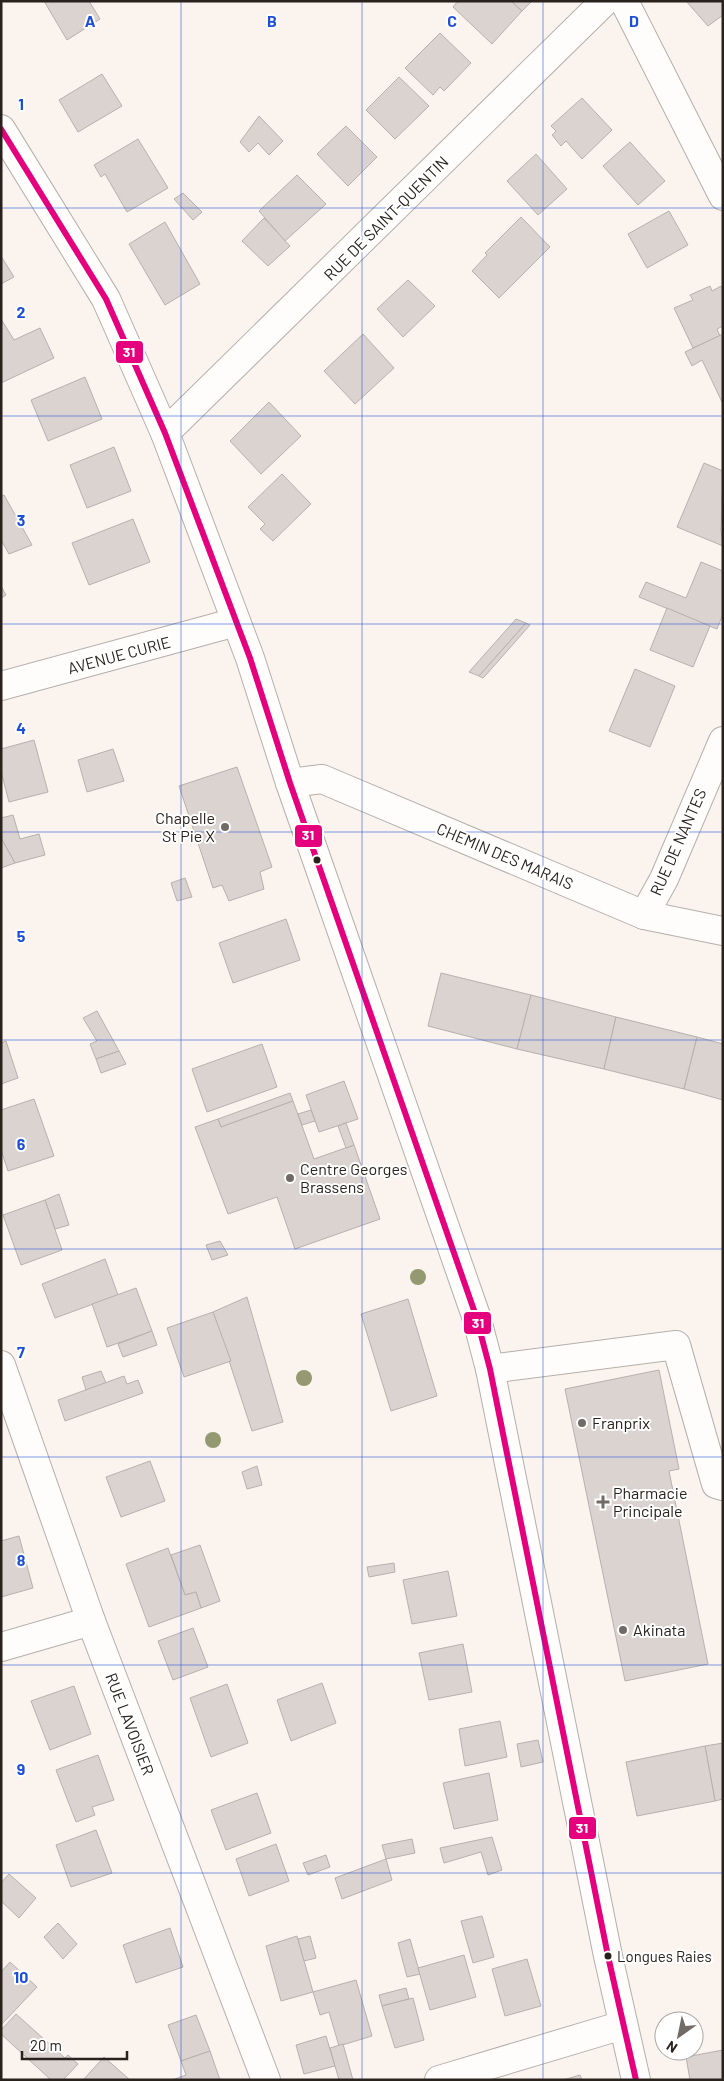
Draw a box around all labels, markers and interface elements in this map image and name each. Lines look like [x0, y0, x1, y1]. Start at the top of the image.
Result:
text: A [85, 11, 96, 30]
text: B [267, 11, 277, 30]
text: C [447, 11, 457, 30]
text: D [629, 11, 639, 30]
text: 1 [18, 94, 24, 113]
street label: RUE DE SAINT-QUENTIN [319, 151, 452, 284]
text: 2 [17, 302, 26, 321]
line badge: 31 [115, 340, 144, 364]
text: 31 [123, 343, 135, 360]
text: 3 [17, 510, 25, 529]
street label: AVENUE CURIE [65, 632, 172, 677]
text: 4 [16, 718, 26, 737]
street label: RUE DE NANTES [645, 785, 710, 898]
place label: Chapelle St Pie X [155, 808, 215, 845]
street label: CHEMIN DES MARAIS [434, 818, 576, 893]
marker: Chapelle St Pie X [219, 821, 231, 833]
line badge: 31 [294, 824, 323, 848]
text: 31 [302, 826, 314, 843]
unlabelled marker [312, 855, 322, 865]
text: 5 [17, 926, 26, 945]
text: 6 [17, 1134, 26, 1153]
place label: Centre Georges Brassens [300, 1159, 407, 1196]
marker: Centre Georges Brassens [284, 1172, 296, 1184]
line badge: 31 [463, 1311, 492, 1335]
text: 31 [472, 1314, 484, 1331]
text: 7 [17, 1342, 25, 1361]
place label: Franprix [592, 1413, 650, 1432]
marker: Franprix [576, 1417, 588, 1429]
place label: Pharmacie Principale [613, 1483, 687, 1520]
marker: Pharmacie Principale [597, 1496, 609, 1508]
text: 8 [17, 1550, 26, 1569]
place label: Akinata [633, 1620, 686, 1639]
marker: Akinata [617, 1624, 629, 1636]
street label: RUE LAVOISIER [102, 1670, 159, 1778]
text: 9 [17, 1759, 25, 1778]
line badge: 31 [568, 1816, 597, 1840]
text: 31 [576, 1819, 588, 1836]
place label: Longues Raies [617, 1947, 712, 1965]
marker: Longues Raies [603, 1951, 613, 1961]
text: 10 [14, 1967, 28, 1986]
north arrow [654, 2011, 704, 2061]
scale bar [22, 2028, 128, 2060]
text: 20 m [30, 2036, 62, 2054]
text: N [663, 2038, 680, 2057]

